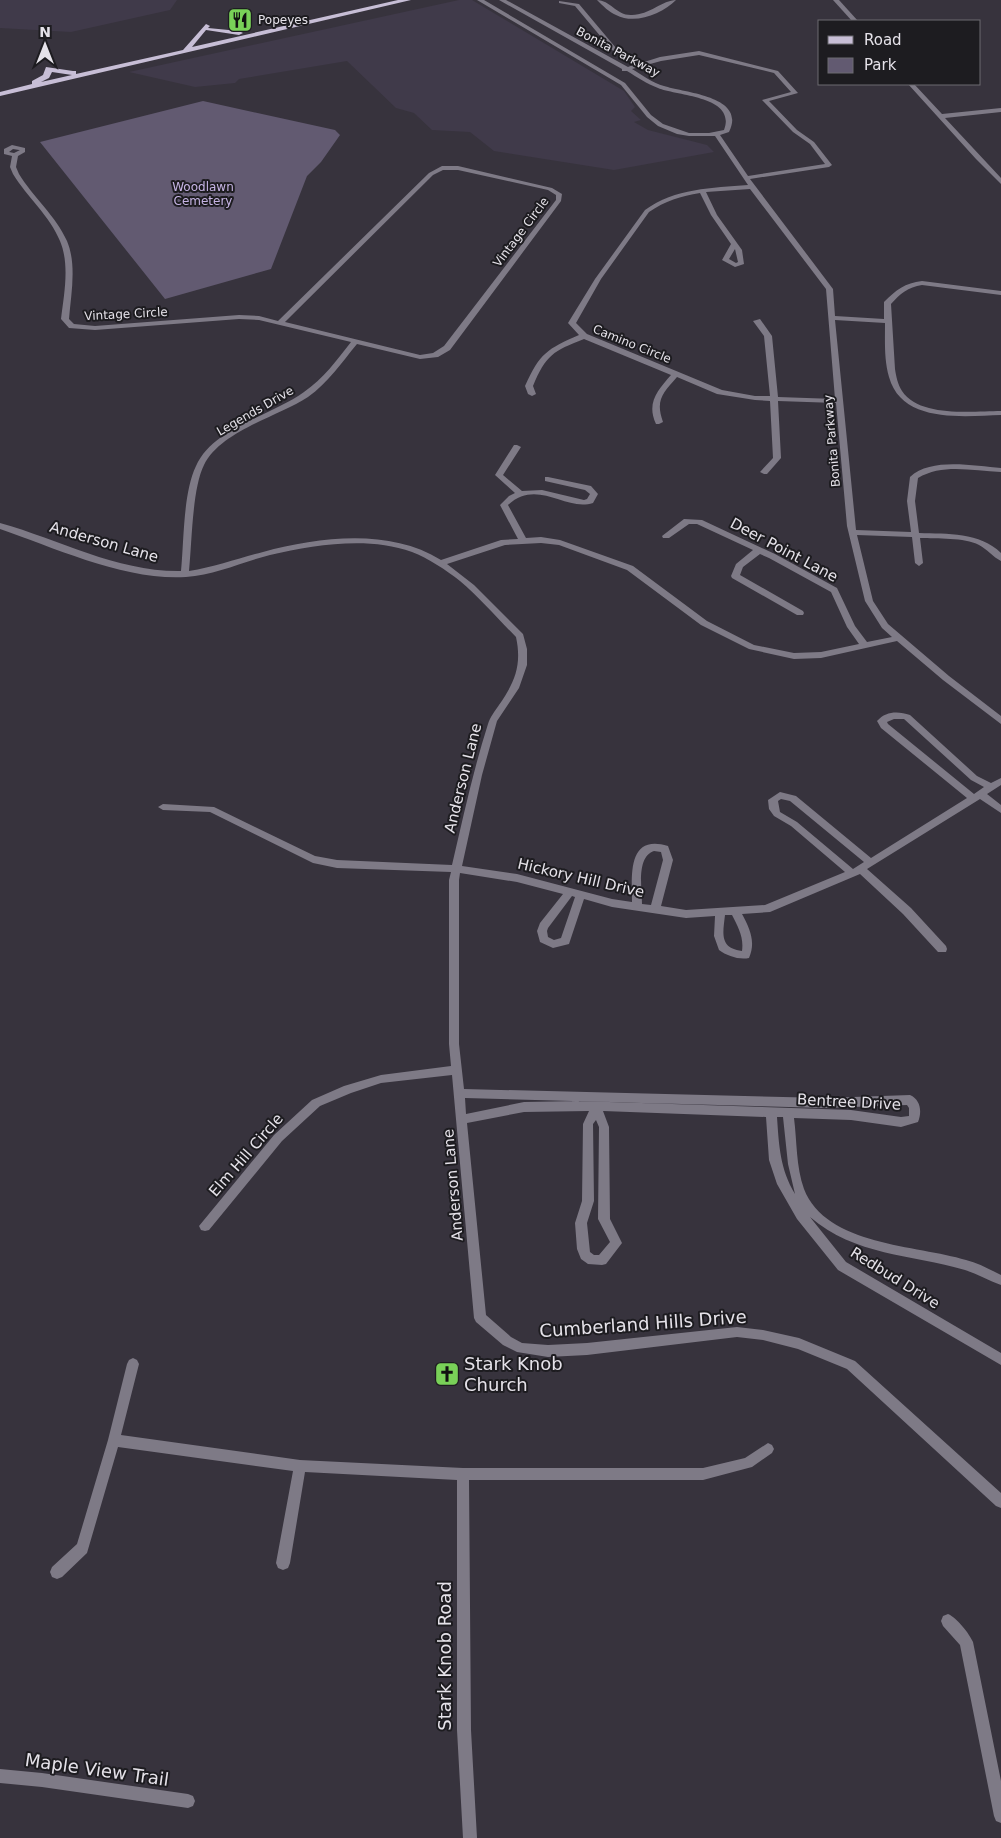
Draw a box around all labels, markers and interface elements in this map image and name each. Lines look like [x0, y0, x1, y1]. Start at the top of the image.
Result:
restaurant icon: Popeyes [227, 7, 253, 33]
place label: Popeyes [258, 13, 308, 27]
north arrow [20, 20, 70, 70]
legend [818, 20, 981, 85]
text: N [39, 24, 51, 40]
street label: Bonita Parkway [574, 24, 662, 80]
text: Road [864, 31, 902, 49]
text: Park [864, 56, 897, 74]
park label: Woodlawn Cemetery [172, 180, 234, 208]
street label: Vintage Circle [490, 194, 552, 270]
street label: Vintage Circle [84, 305, 168, 323]
street label: Camino Circle [591, 322, 673, 366]
street label: Legends Drive [214, 383, 296, 439]
street label: Bonita Parkway [821, 394, 843, 488]
street label: Deer Point Lane [727, 514, 841, 586]
street label: Anderson Lane [48, 518, 160, 566]
street label: Anderson Lane [441, 721, 485, 835]
street label: Hickory Hill Drive [516, 855, 646, 901]
street label: Bentree Drive [797, 1090, 901, 1114]
street label: Elm Hill Circle [205, 1110, 287, 1200]
street label: Anderson Lane [439, 1128, 467, 1242]
street label: Redbud Drive [847, 1243, 943, 1313]
street label: Cumberland Hills Drive [539, 1306, 747, 1341]
place label: Stark Knob Church [464, 1353, 563, 1395]
church icon: Stark Knob Church [434, 1361, 460, 1387]
street label: Stark Knob Road [434, 1581, 455, 1731]
street label: Maple View Trail [24, 1749, 170, 1790]

